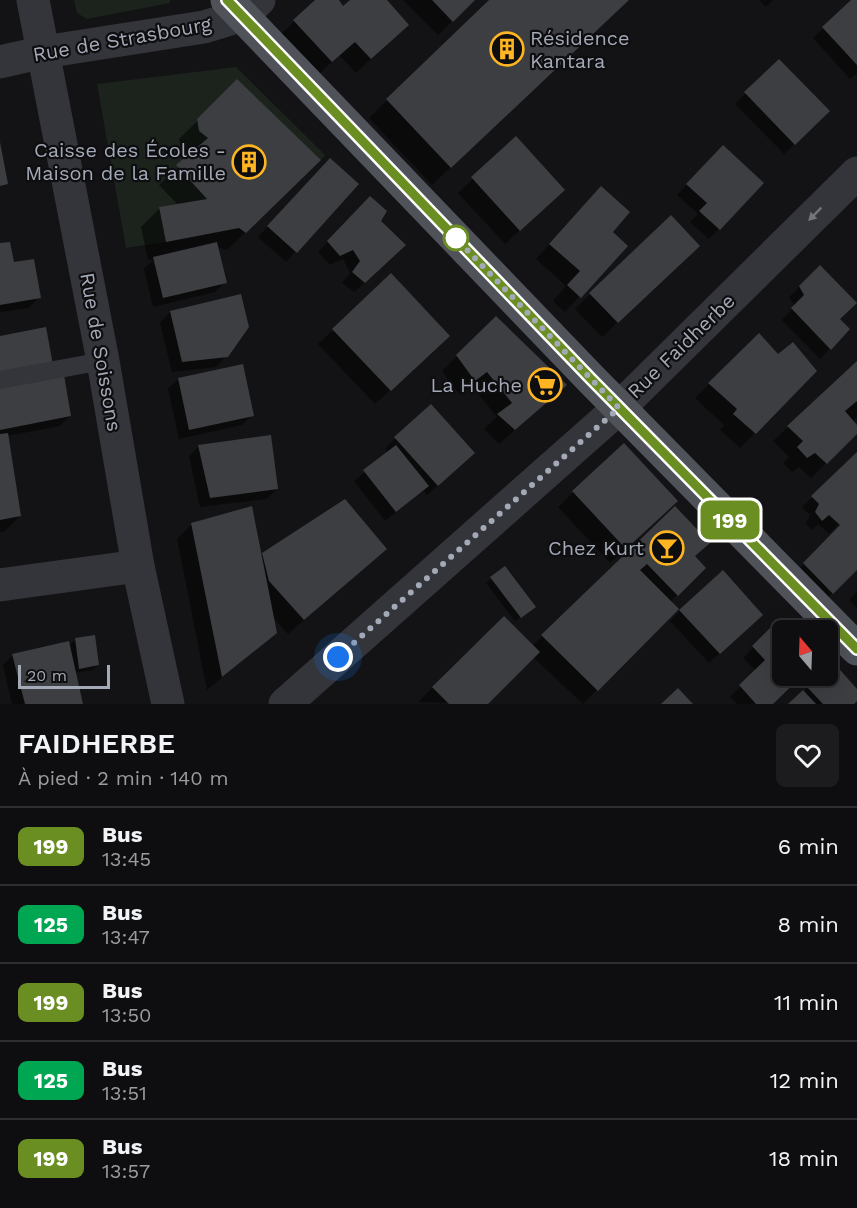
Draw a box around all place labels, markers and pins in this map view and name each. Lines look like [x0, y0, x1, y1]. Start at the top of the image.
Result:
place label: Résidence Kantara [530, 26, 630, 73]
building icon: Résidence Kantara [489, 31, 525, 67]
place label: Caisse des Écoles - Maison de la Famille [25, 138, 226, 185]
building icon: Caisse des Écoles - Maison de la Famille [231, 144, 267, 180]
unlabelled marker [443, 225, 469, 251]
supermarket icon: La Huche [527, 367, 563, 403]
place label: La Huche [430, 373, 522, 397]
bar icon: Chez Kurt [649, 530, 685, 566]
place label: Chez Kurt [548, 536, 645, 560]

